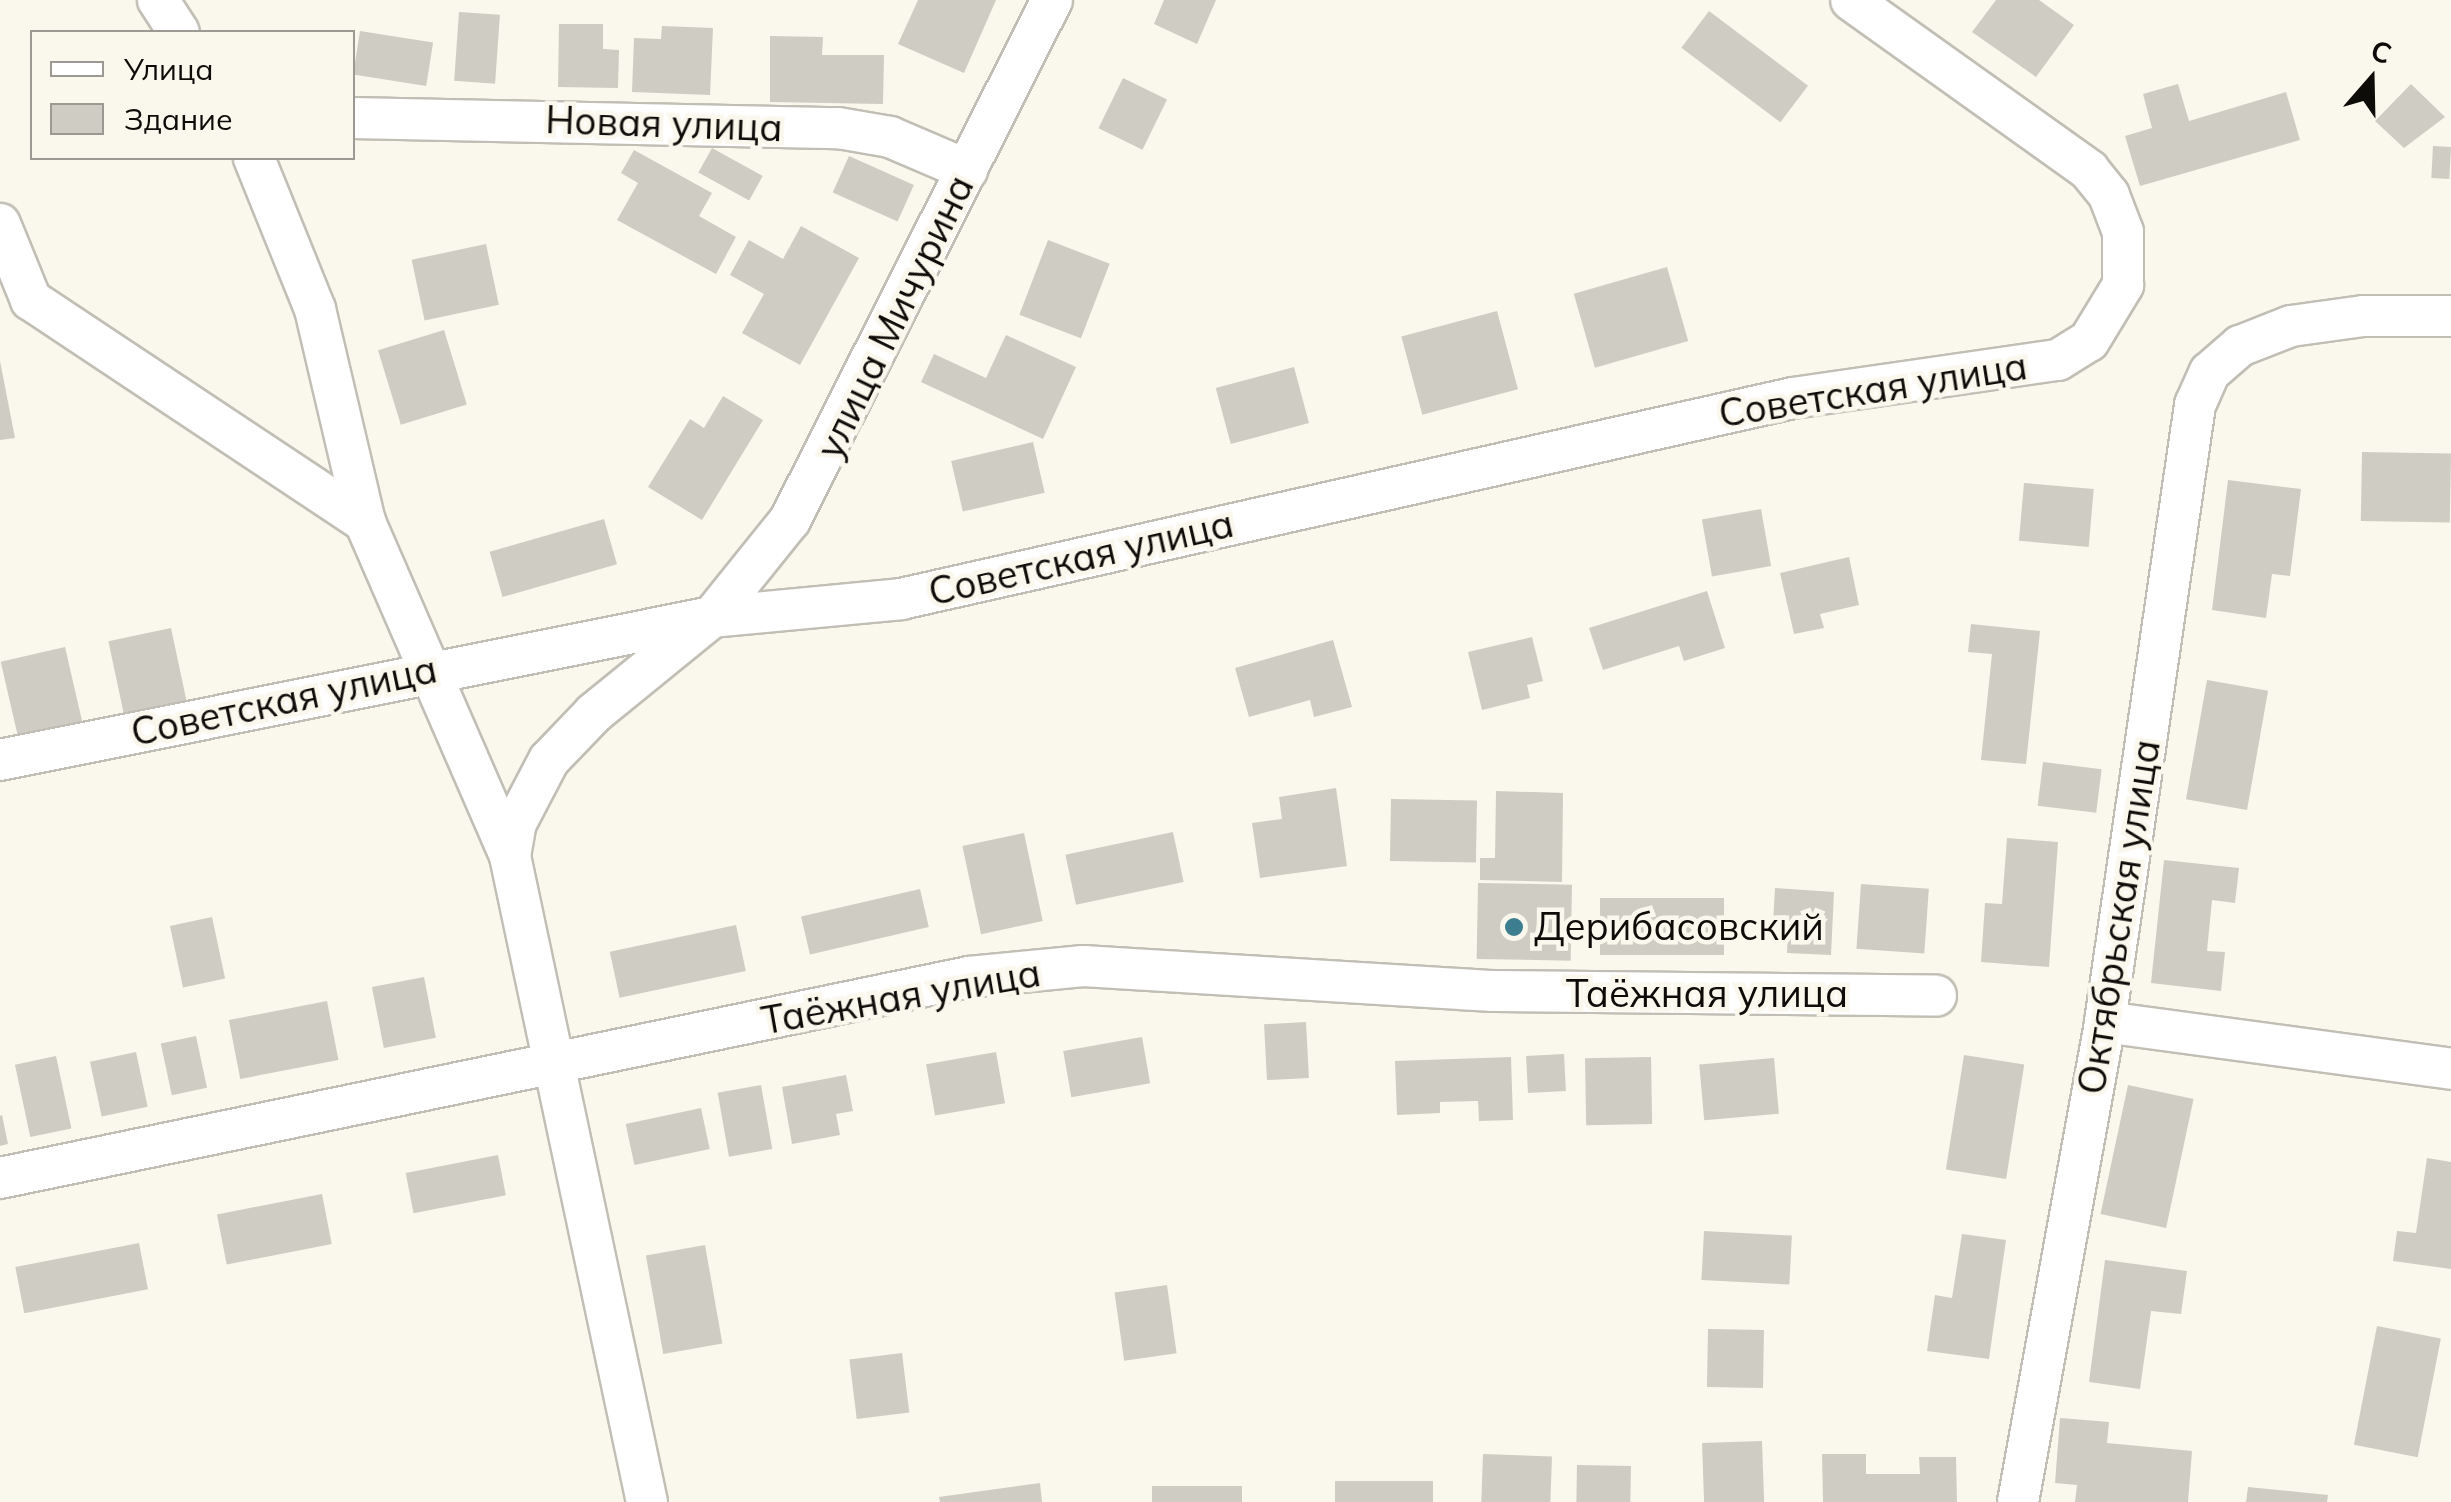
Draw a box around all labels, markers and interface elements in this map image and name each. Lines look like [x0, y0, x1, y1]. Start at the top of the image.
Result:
legend [30, 30, 355, 160]
north arrow [2321, 30, 2421, 130]
text: С [2366, 32, 2396, 71]
text: Улица [124, 50, 214, 88]
street label: Новая улица [545, 97, 783, 151]
text: Здание [124, 100, 233, 138]
street label: улица Мичурина [807, 168, 983, 466]
street label: Советская улица [1716, 343, 2030, 437]
street label: Советская улица [924, 501, 1238, 615]
street label: Советская улица [127, 646, 441, 756]
street label: Октябрьская улица [2068, 736, 2170, 1098]
place label: Дерибасовский [1534, 904, 1824, 950]
marker: Дерибасовский [1503, 916, 1525, 938]
street label: Таёжная улица [758, 950, 1044, 1044]
street label: Таёжная улица [1566, 971, 1848, 1017]

